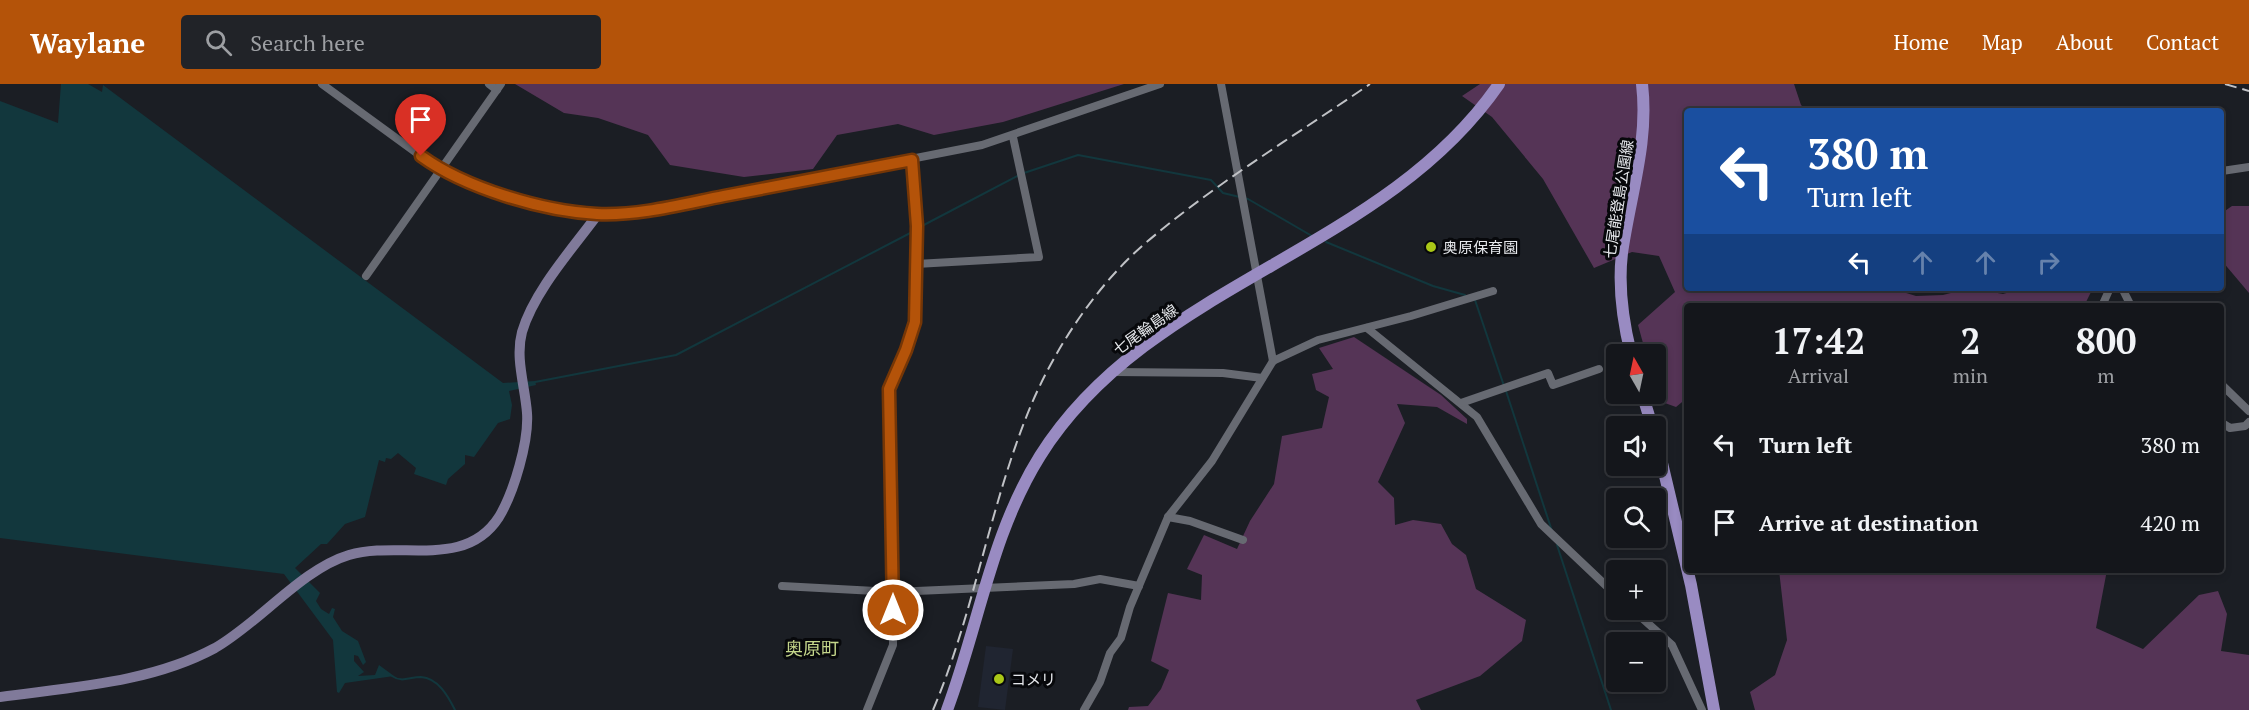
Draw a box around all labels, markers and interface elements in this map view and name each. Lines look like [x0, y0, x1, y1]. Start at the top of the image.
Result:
search box [181, 15, 601, 69]
text: Waylane [30, 24, 145, 61]
icon: search [202, 26, 235, 59]
text: Search here [250, 28, 365, 57]
text: Home [1893, 28, 1949, 56]
text: Map [1982, 28, 2023, 56]
text: About [2056, 28, 2113, 56]
text: Contact [2146, 28, 2219, 56]
pin [395, 94, 446, 156]
icon: arrive [404, 103, 437, 136]
text: 380 m [1807, 125, 1928, 181]
icon: left [1708, 132, 1786, 210]
street label: 七尾能登島公園線 [1599, 138, 1637, 260]
text: Turn left [1807, 179, 1912, 215]
place label: 奥原保育園 [1443, 237, 1518, 257]
marker: 奥原保育園 [1424, 240, 1438, 254]
icon: left [1843, 246, 1876, 279]
icon: ahead [1906, 246, 1939, 279]
icon: ahead [1969, 246, 2002, 279]
icon: right [2032, 246, 2065, 279]
street label: 七尾輪島線 [1109, 299, 1181, 359]
text: 17:42 [1772, 317, 1865, 364]
text: 2 [1960, 317, 1981, 364]
text: 800 [2075, 317, 2136, 364]
north arrow [1606, 344, 1666, 404]
map controls [1606, 344, 1666, 692]
text: Arrival [1788, 362, 1849, 389]
text: min [1953, 362, 1988, 389]
text: m [2097, 362, 2115, 389]
button: sound [1606, 416, 1666, 476]
icon: left [1708, 428, 1741, 461]
text: Turn left [1759, 430, 1852, 459]
text: 380 m [2140, 430, 2200, 459]
button: search [1606, 488, 1666, 548]
icon: arrive [1708, 506, 1741, 539]
text: Arrive at destination [1759, 508, 1978, 537]
text: 420 m [2140, 508, 2200, 537]
button: + [1606, 560, 1666, 620]
position arrow [861, 578, 925, 642]
button: − [1606, 632, 1666, 692]
district label: 奥原町 [785, 636, 839, 660]
place label: コメリ [1011, 669, 1056, 689]
marker: コメリ [992, 672, 1006, 686]

